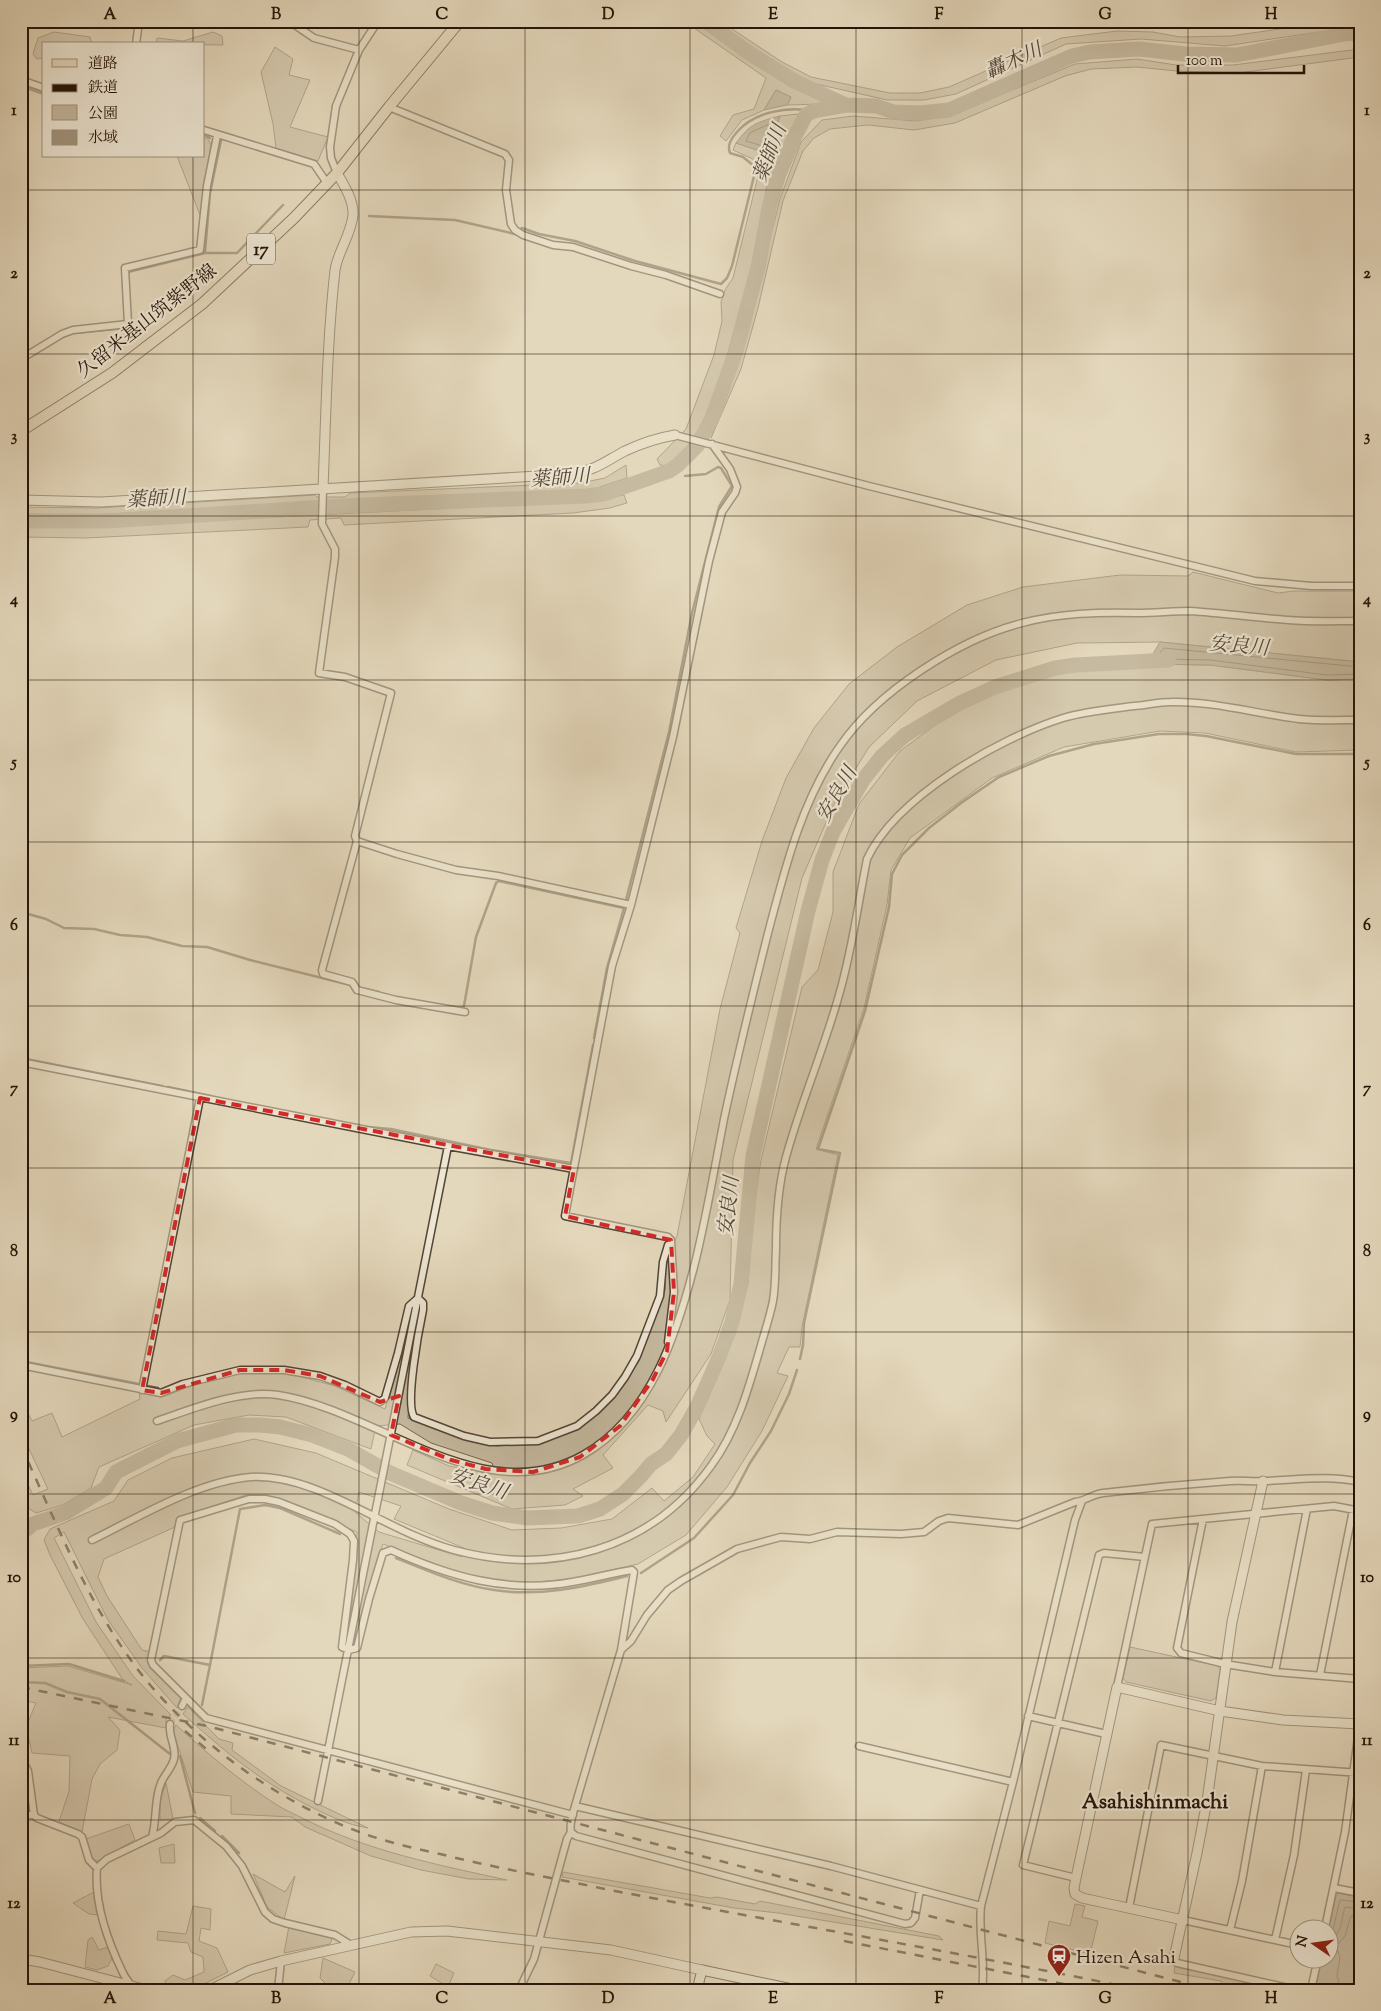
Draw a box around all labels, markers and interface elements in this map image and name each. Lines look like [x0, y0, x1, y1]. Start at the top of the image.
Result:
text: A [104, 4, 117, 27]
text: B [271, 4, 281, 27]
text: C [436, 4, 449, 27]
text: D [602, 4, 615, 27]
text: E [768, 4, 778, 27]
text: F [935, 4, 944, 27]
text: G [1098, 4, 1112, 27]
text: H [1265, 4, 1278, 27]
water label: 轟木川 [981, 36, 1049, 88]
legend [42, 42, 205, 158]
scale bar [1178, 42, 1305, 74]
text: 100 m [1186, 51, 1223, 72]
text: 道路 [88, 54, 118, 75]
text: 鉄道 [88, 78, 118, 99]
text: 1 [11, 100, 17, 123]
text: 1 [1364, 100, 1370, 123]
text: 公園 [88, 104, 118, 125]
water label: 薬師川 [747, 119, 796, 187]
text: 水域 [88, 128, 118, 149]
road number: 17 [247, 233, 275, 264]
street label: 久留米基山筑紫野線 [72, 259, 223, 385]
text: 2 [10, 263, 18, 286]
text: 2 [1363, 263, 1371, 286]
text: 3 [11, 426, 18, 449]
text: 3 [1364, 426, 1371, 449]
water label: 薬師川 [529, 463, 593, 496]
water label: 薬師川 [125, 484, 189, 517]
text: 4 [9, 589, 18, 612]
text: 4 [1362, 589, 1371, 612]
water label: 安良川 [1208, 630, 1272, 665]
text: 5 [9, 752, 17, 775]
text: 5 [1362, 752, 1370, 775]
water label: 安良川 [811, 760, 867, 828]
text: 6 [10, 915, 18, 938]
text: 6 [1363, 915, 1371, 938]
text: 7 [10, 1078, 19, 1101]
text: 7 [1363, 1078, 1372, 1101]
water label: 安良川 [713, 1173, 748, 1238]
text: 8 [10, 1241, 18, 1264]
text: 8 [1363, 1241, 1371, 1264]
text: 9 [10, 1404, 18, 1427]
text: 9 [1363, 1404, 1371, 1427]
water label: 安良川 [445, 1462, 513, 1509]
text: 10 [7, 1567, 21, 1590]
text: 10 [1360, 1567, 1374, 1590]
text: 11 [9, 1730, 20, 1753]
text: 11 [1362, 1730, 1373, 1753]
district label: Asahishinmachi [1082, 1788, 1228, 1818]
text: 12 [8, 1893, 21, 1916]
text: 12 [1361, 1893, 1374, 1916]
north arrow [1288, 1918, 1338, 1968]
text: N [1292, 1934, 1314, 1949]
station icon: Hizen Asahi [1046, 1943, 1072, 1977]
place label: Hizen Asahi [1076, 1945, 1176, 1972]
text: A [104, 1988, 117, 2011]
text: B [271, 1988, 281, 2011]
text: C [436, 1988, 449, 2011]
text: D [602, 1988, 615, 2011]
text: E [768, 1988, 778, 2011]
text: F [935, 1988, 944, 2011]
text: G [1098, 1988, 1112, 2011]
text: H [1265, 1988, 1278, 2011]

